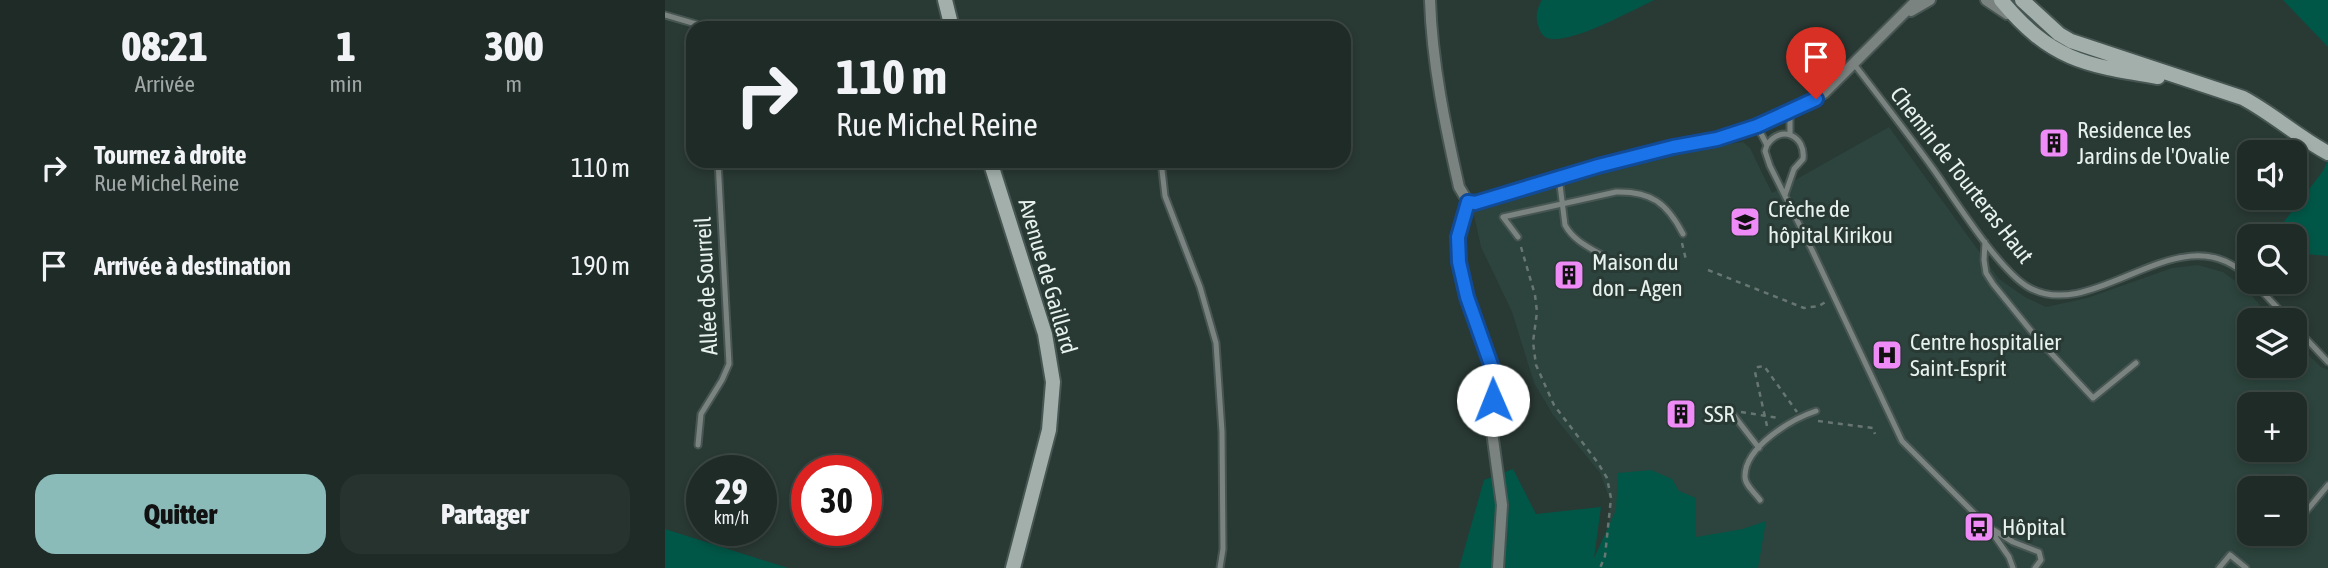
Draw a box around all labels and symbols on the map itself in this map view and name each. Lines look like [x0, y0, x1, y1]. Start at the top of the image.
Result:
pin [1786, 27, 1846, 99]
street label: Chemin de Tourteras Haut [1885, 82, 2039, 268]
place label: Residence les Jardins de l'Ovalie [2077, 117, 2230, 169]
building icon: Residence les Jardins de l'Ovalie [2037, 126, 2071, 160]
street label: Avenue de Gaillard [1013, 195, 1083, 357]
place label: Crèche de hôpital Kirikou [1768, 196, 1893, 248]
school or university icon: Crèche de hôpital Kirikou [1728, 205, 1762, 239]
street label: Allée de Sourreil [689, 216, 723, 356]
place label: Maison du don – Agen [1592, 249, 1683, 301]
building icon: Maison du don – Agen [1552, 258, 1586, 292]
place label: Centre hospitalier Saint-Esprit [1910, 329, 2062, 381]
hospital icon: Centre hospitalier Saint-Esprit [1870, 338, 1904, 372]
position arrow [1456, 363, 1530, 437]
building icon: SSR [1664, 397, 1698, 431]
place label: SSR [1704, 401, 1735, 427]
speed limit sign: 30 [791, 455, 882, 546]
bus stop icon: Hôpital [1962, 510, 1996, 544]
place label: Hôpital [2002, 514, 2066, 540]

